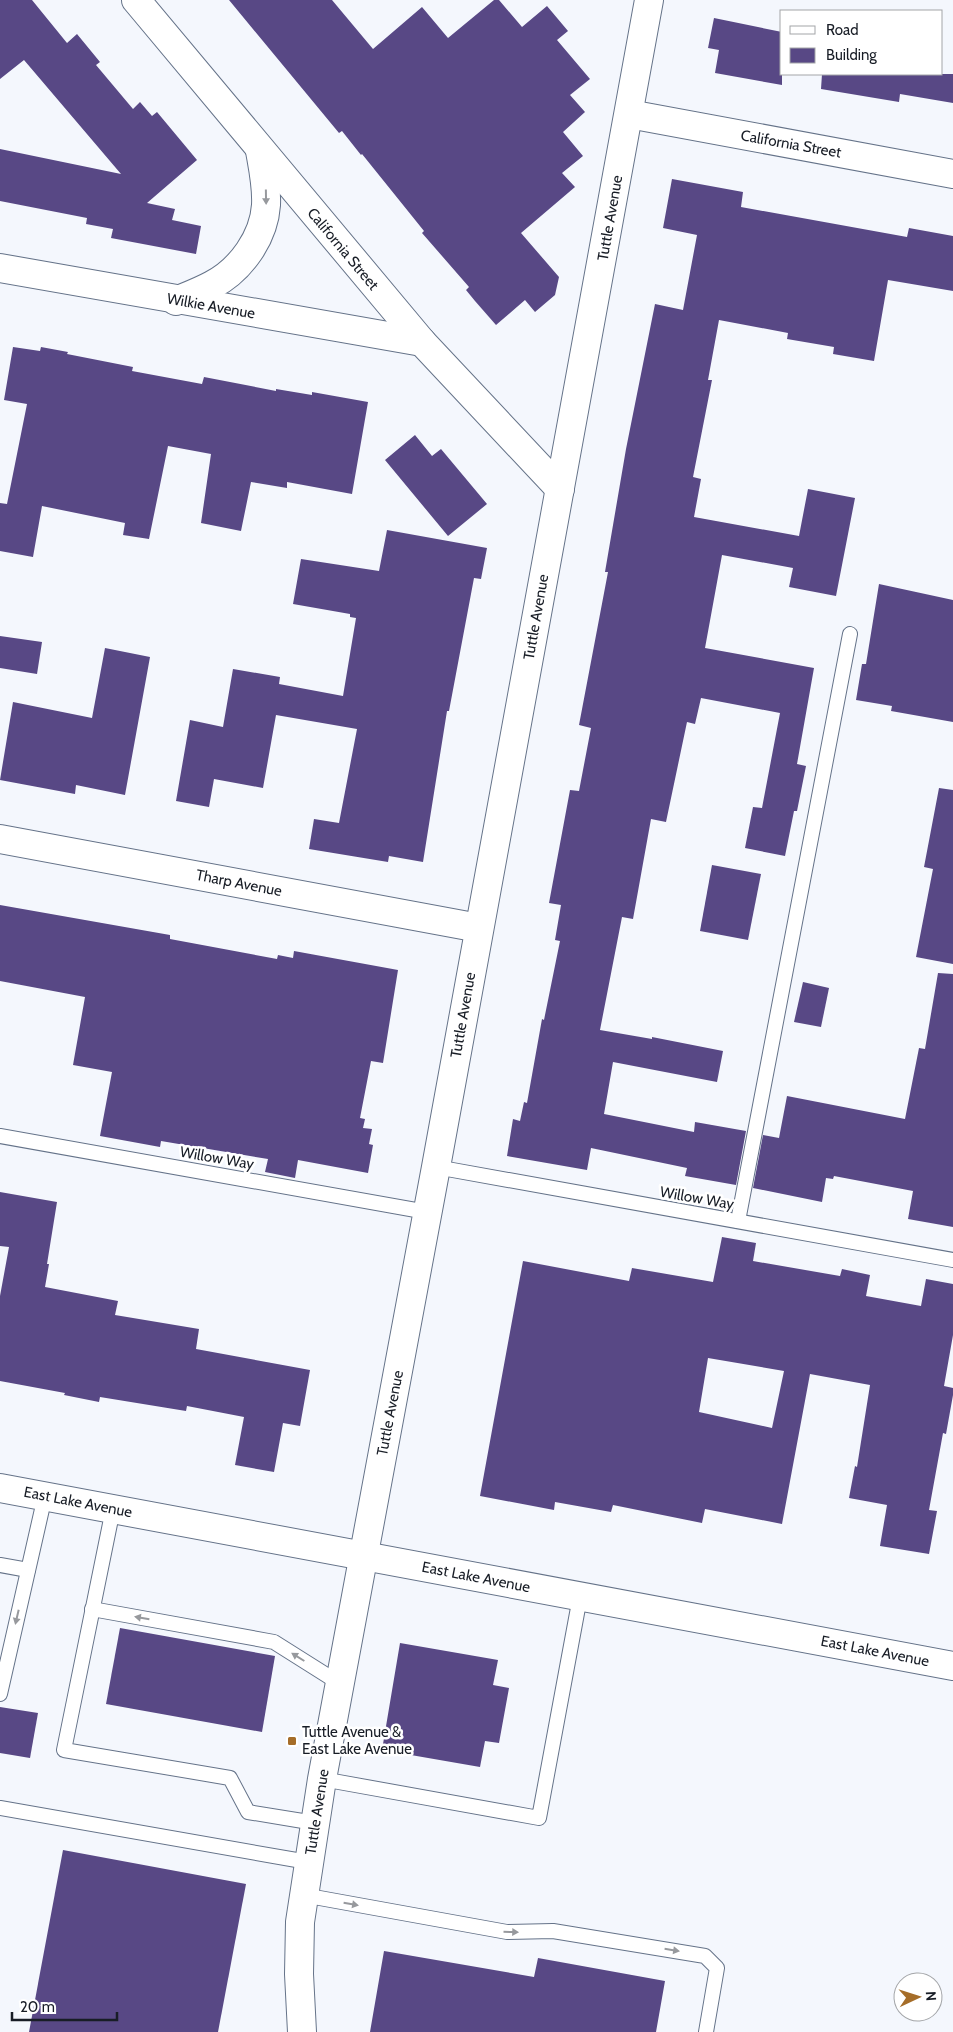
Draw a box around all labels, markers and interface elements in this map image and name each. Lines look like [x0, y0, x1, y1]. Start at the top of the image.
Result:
legend [780, 10, 943, 75]
text: Road [826, 21, 859, 39]
text: Building [826, 46, 877, 64]
street label: California Street [739, 126, 843, 162]
street label: Tuttle Avenue [594, 173, 626, 262]
one-way arrow [262, 190, 270, 206]
street label: California Street [303, 204, 383, 294]
street label: Wilkie Avenue [165, 289, 257, 323]
street label: Tuttle Avenue [520, 572, 552, 661]
street label: Tharp Avenue [194, 866, 284, 900]
street label: Tuttle Avenue [447, 970, 479, 1059]
street label: Willow Way [179, 1143, 256, 1173]
street label: Willow Way [659, 1183, 736, 1213]
street label: Tuttle Avenue [373, 1368, 407, 1457]
street label: East Lake Avenue [22, 1483, 134, 1521]
street label: East Lake Avenue [420, 1558, 532, 1596]
one-way arrow [13, 1610, 21, 1626]
one-way arrow [133, 1614, 149, 1622]
street label: East Lake Avenue [819, 1632, 931, 1670]
one-way arrow [291, 1652, 304, 1661]
place label: Tuttle Avenue & East Lake Avenue [302, 1723, 412, 1758]
marker: Tuttle Avenue & East Lake Avenue [286, 1735, 298, 1747]
street label: Tuttle Avenue [301, 1767, 333, 1856]
one-way arrow [343, 1900, 359, 1908]
one-way arrow [503, 1928, 519, 1936]
one-way arrow [664, 1947, 680, 1955]
north arrow [893, 1972, 943, 2022]
scale bar [12, 1990, 118, 2022]
text: N [922, 1991, 940, 2002]
text: 20 m [20, 1998, 55, 2016]

